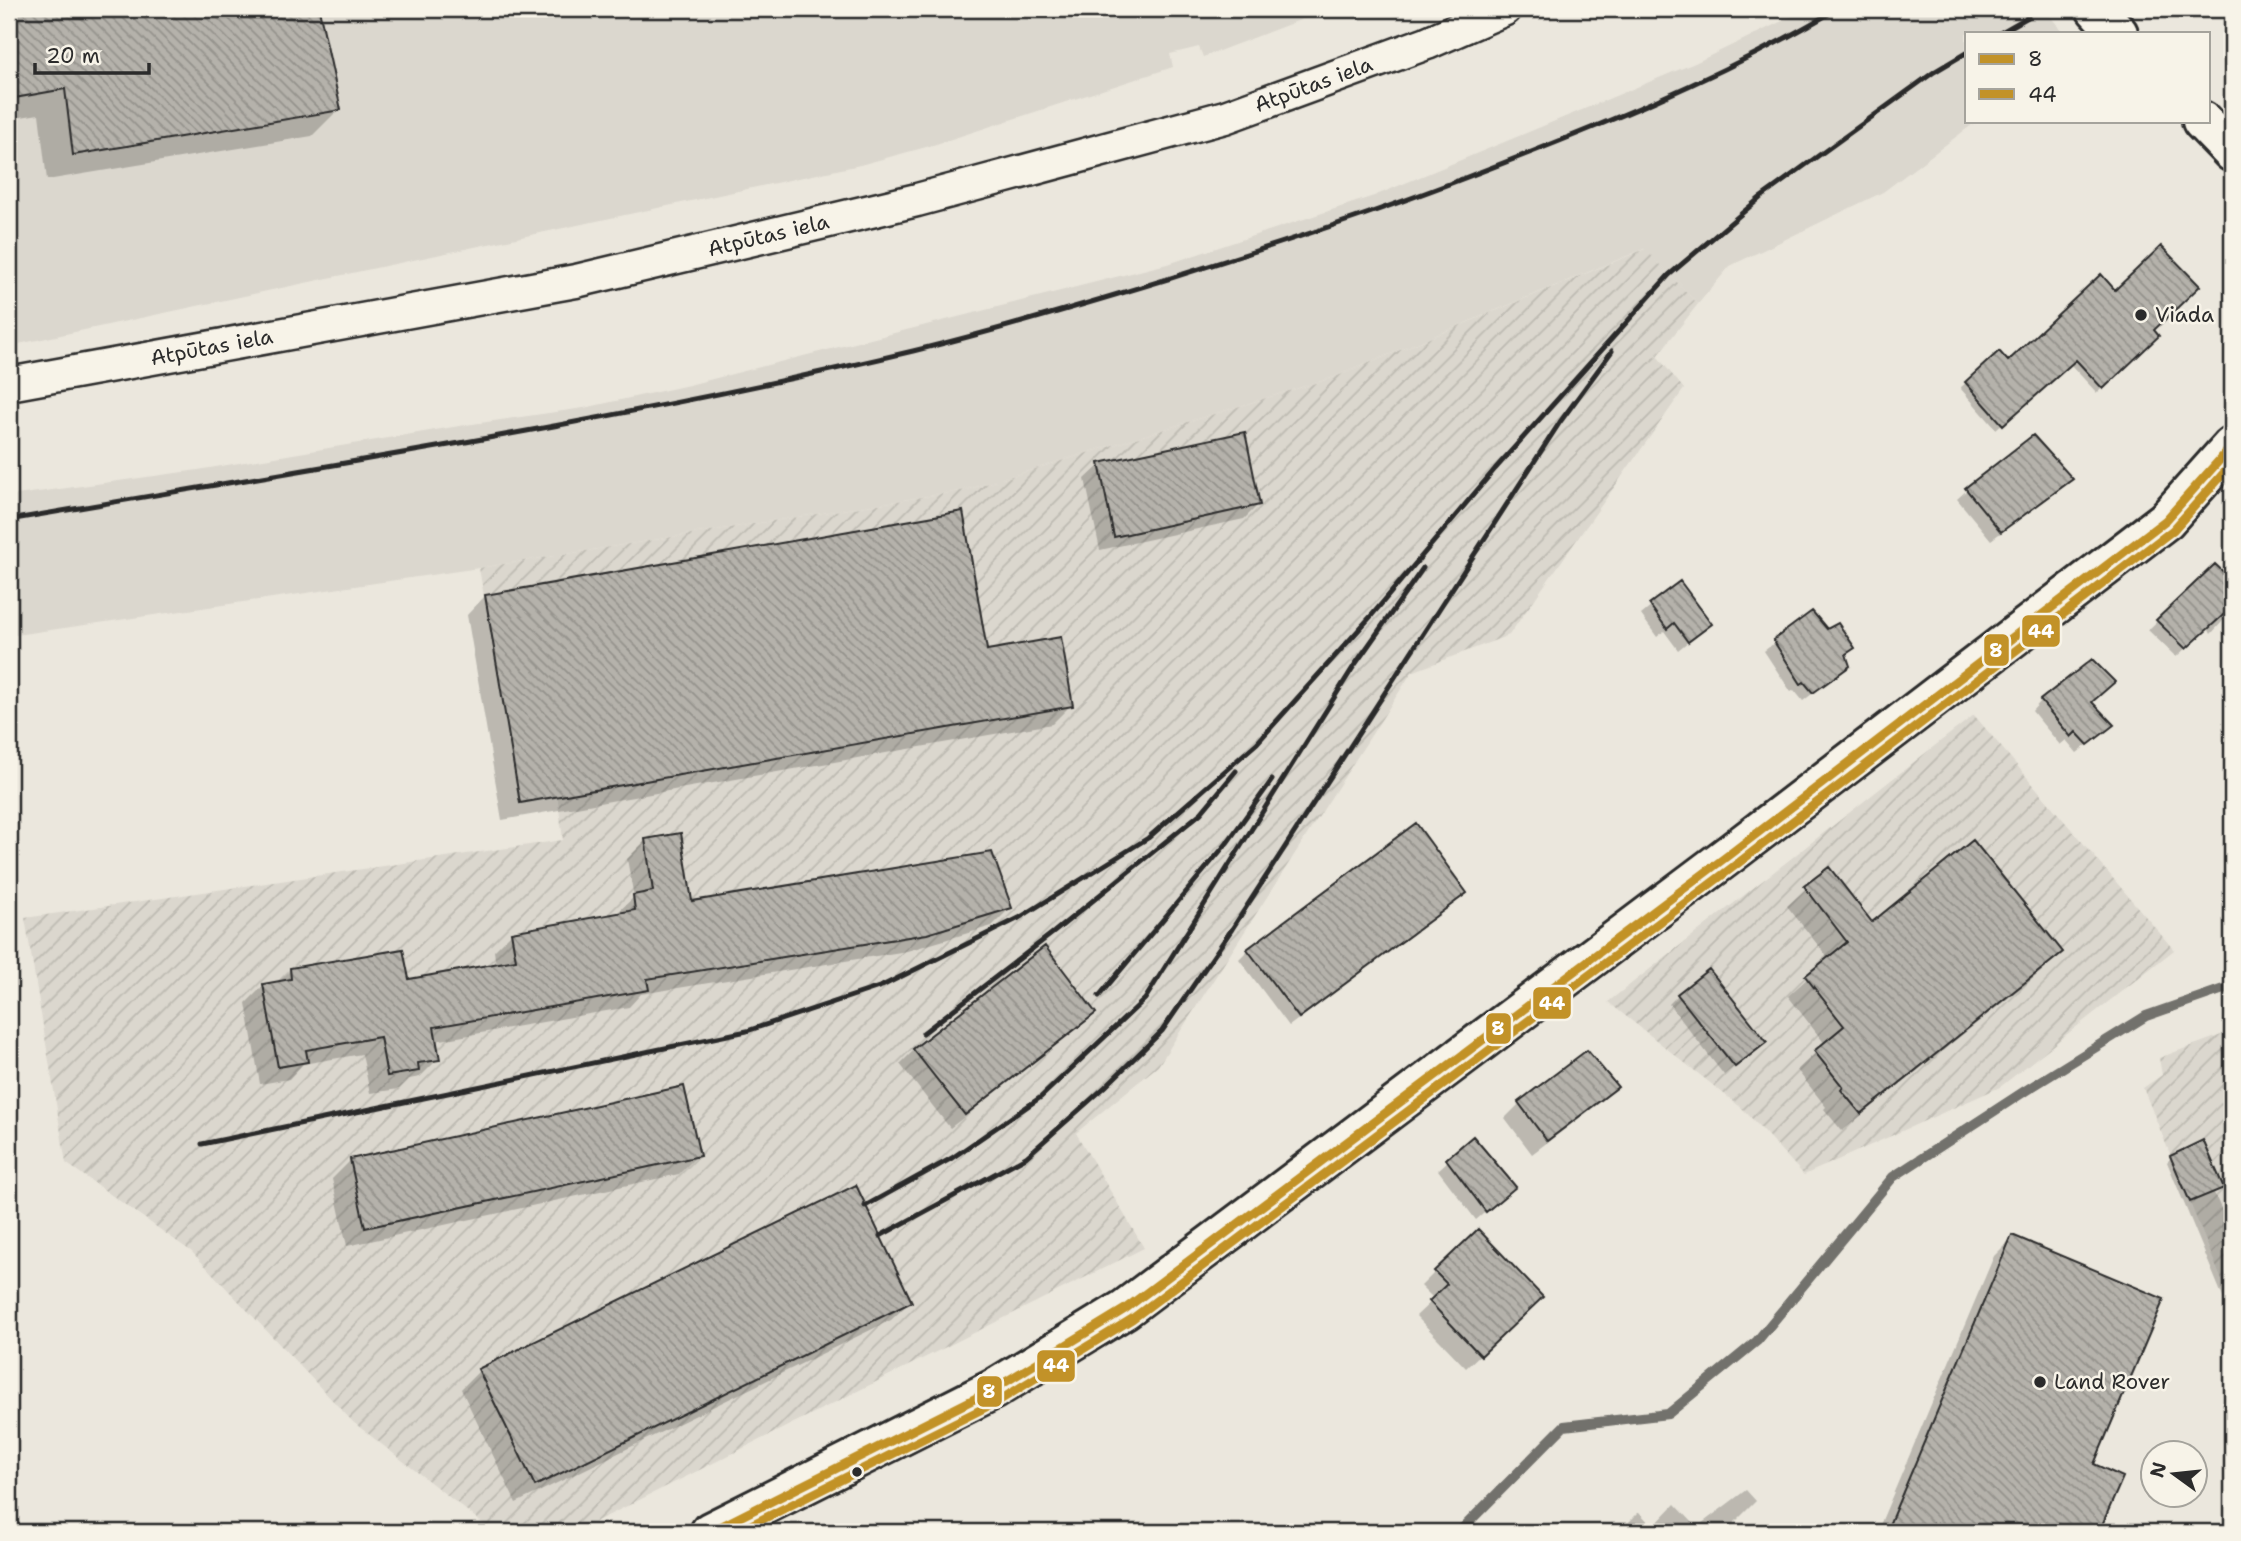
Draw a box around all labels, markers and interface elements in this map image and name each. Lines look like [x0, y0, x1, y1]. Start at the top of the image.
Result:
scale bar [35, 32, 149, 76]
legend [1965, 32, 2210, 122]
text: 20 m [46, 42, 100, 70]
text: 8 [2028, 45, 2043, 73]
street label: Atpūtas iela [1250, 50, 1377, 119]
text: 44 [2028, 81, 2057, 109]
street label: Atpūtas iela [705, 207, 832, 263]
place label: Viada [2155, 301, 2214, 329]
marker: Viada [2133, 307, 2149, 323]
street label: Atpūtas iela [148, 322, 275, 372]
line badge: 44 [2021, 614, 2061, 648]
text: 44 [2028, 619, 2055, 644]
line badge: 8 [1983, 633, 2010, 667]
text: 8 [1989, 638, 2003, 663]
line badge: 44 [1532, 986, 1572, 1020]
text: 44 [1539, 991, 1566, 1016]
line badge: 8 [1485, 1012, 1512, 1045]
text: 8 [1491, 1016, 1505, 1041]
line badge: 44 [1036, 1349, 1076, 1383]
text: 44 [1043, 1353, 1070, 1378]
place label: Land Rover [2054, 1368, 2170, 1396]
marker: Land Rover [2032, 1374, 2048, 1390]
line badge: 8 [976, 1375, 1003, 1408]
text: 8 [982, 1379, 996, 1404]
north arrow [2140, 1440, 2210, 1510]
text: N [2144, 1459, 2172, 1480]
unlabelled marker [850, 1465, 864, 1479]

